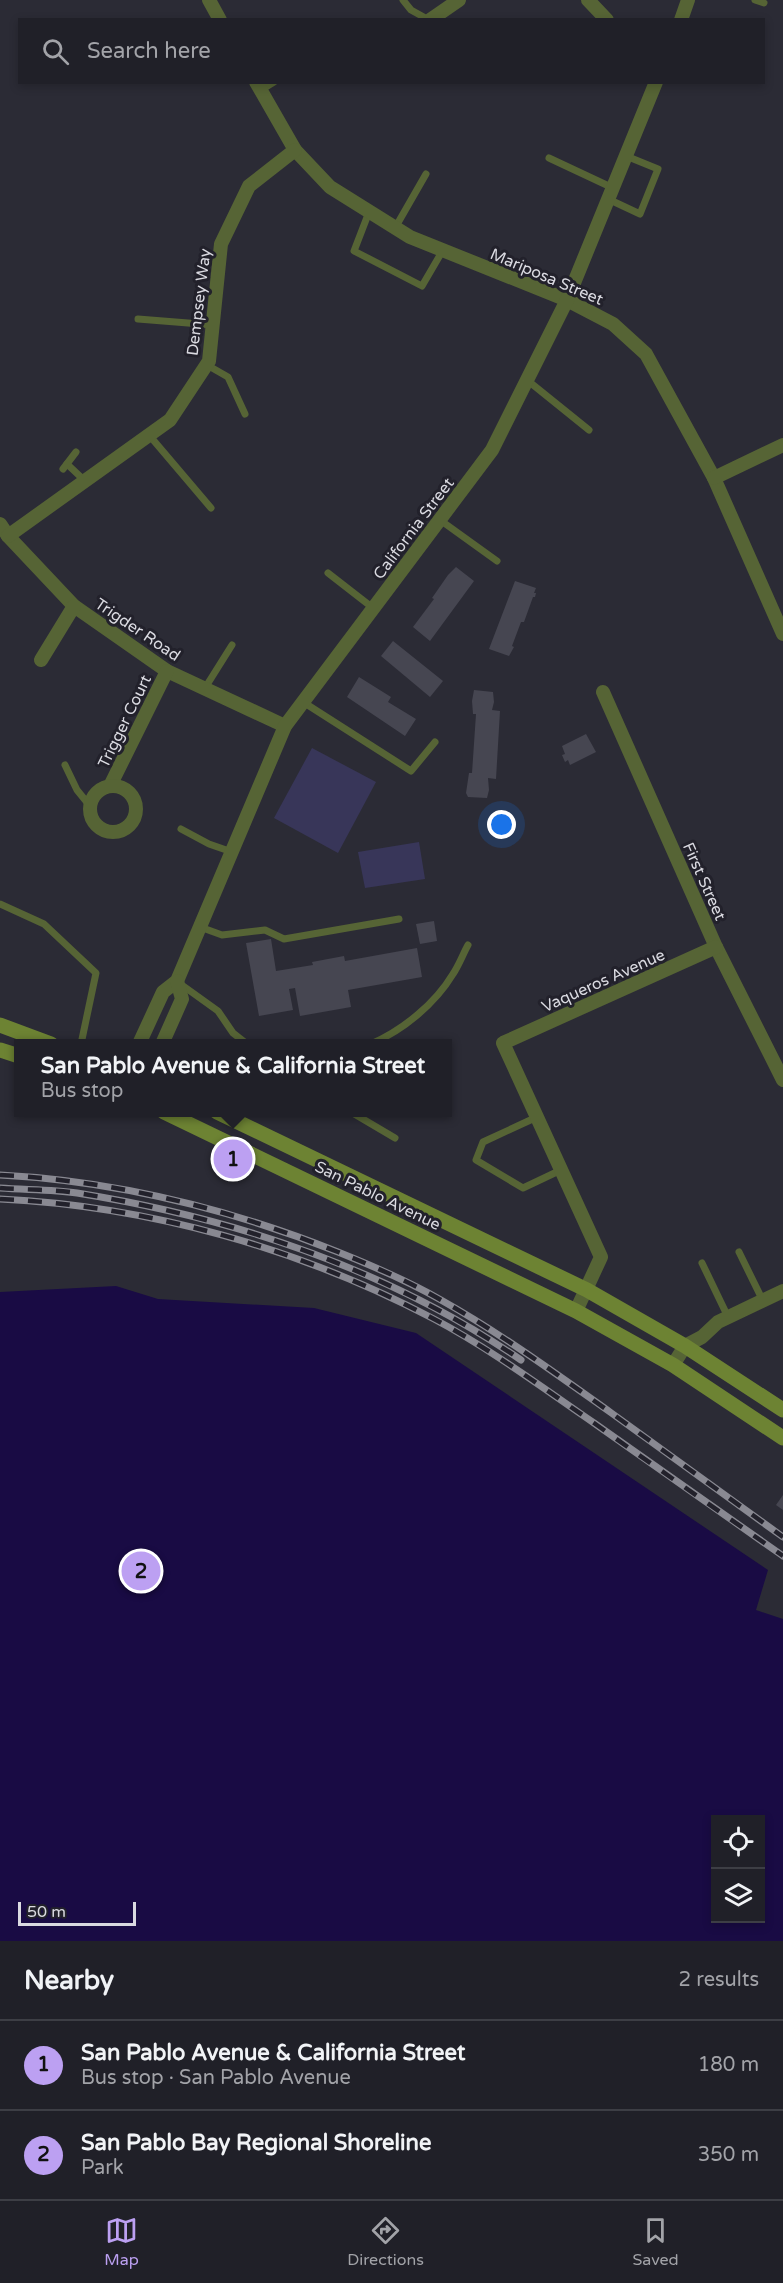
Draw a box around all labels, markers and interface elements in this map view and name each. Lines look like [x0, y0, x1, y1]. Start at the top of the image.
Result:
search box [18, 18, 765, 84]
icon: search [39, 35, 72, 68]
text: Search here [87, 38, 211, 64]
street label: Mariposa Street [487, 244, 606, 310]
street label: Dempsey Way [182, 247, 216, 357]
street label: California Street [369, 474, 459, 583]
street label: Trigder Road [91, 594, 184, 666]
street label: Trigger Court [94, 672, 156, 771]
your location [487, 810, 516, 839]
street label: First Street [678, 839, 730, 924]
street label: Vaqueros Avenue [539, 945, 668, 1017]
popup [14, 1039, 452, 1117]
text: San Pablo Avenue & California Street [41, 1053, 425, 1079]
text: Bus stop [41, 1079, 123, 1103]
pin: 1 [214, 1136, 252, 1182]
street label: San Pablo Avenue [311, 1157, 444, 1235]
pin: 2 [122, 1548, 160, 1594]
map controls [711, 1815, 765, 1923]
button: locate [711, 1815, 765, 1869]
button: layers [711, 1869, 765, 1923]
scale bar [18, 1899, 136, 1926]
text: 50 m [27, 1902, 66, 1922]
text: Nearby [24, 1965, 114, 1996]
text: 2 results [679, 1968, 759, 1992]
text: San Pablo Avenue & California Street [81, 2040, 465, 2066]
text: 1 [37, 2053, 50, 2077]
text: 180 m [698, 2053, 759, 2077]
text: Bus stop · San Pablo Avenue [81, 2066, 351, 2090]
text: San Pablo Bay Regional Shoreline [81, 2130, 431, 2156]
text: 2 [37, 2143, 50, 2167]
text: 350 m [698, 2143, 759, 2167]
text: Park [81, 2156, 124, 2180]
tab: Map [104, 2214, 139, 2270]
tab: Directions [347, 2214, 424, 2270]
tab: Saved [632, 2214, 679, 2270]

